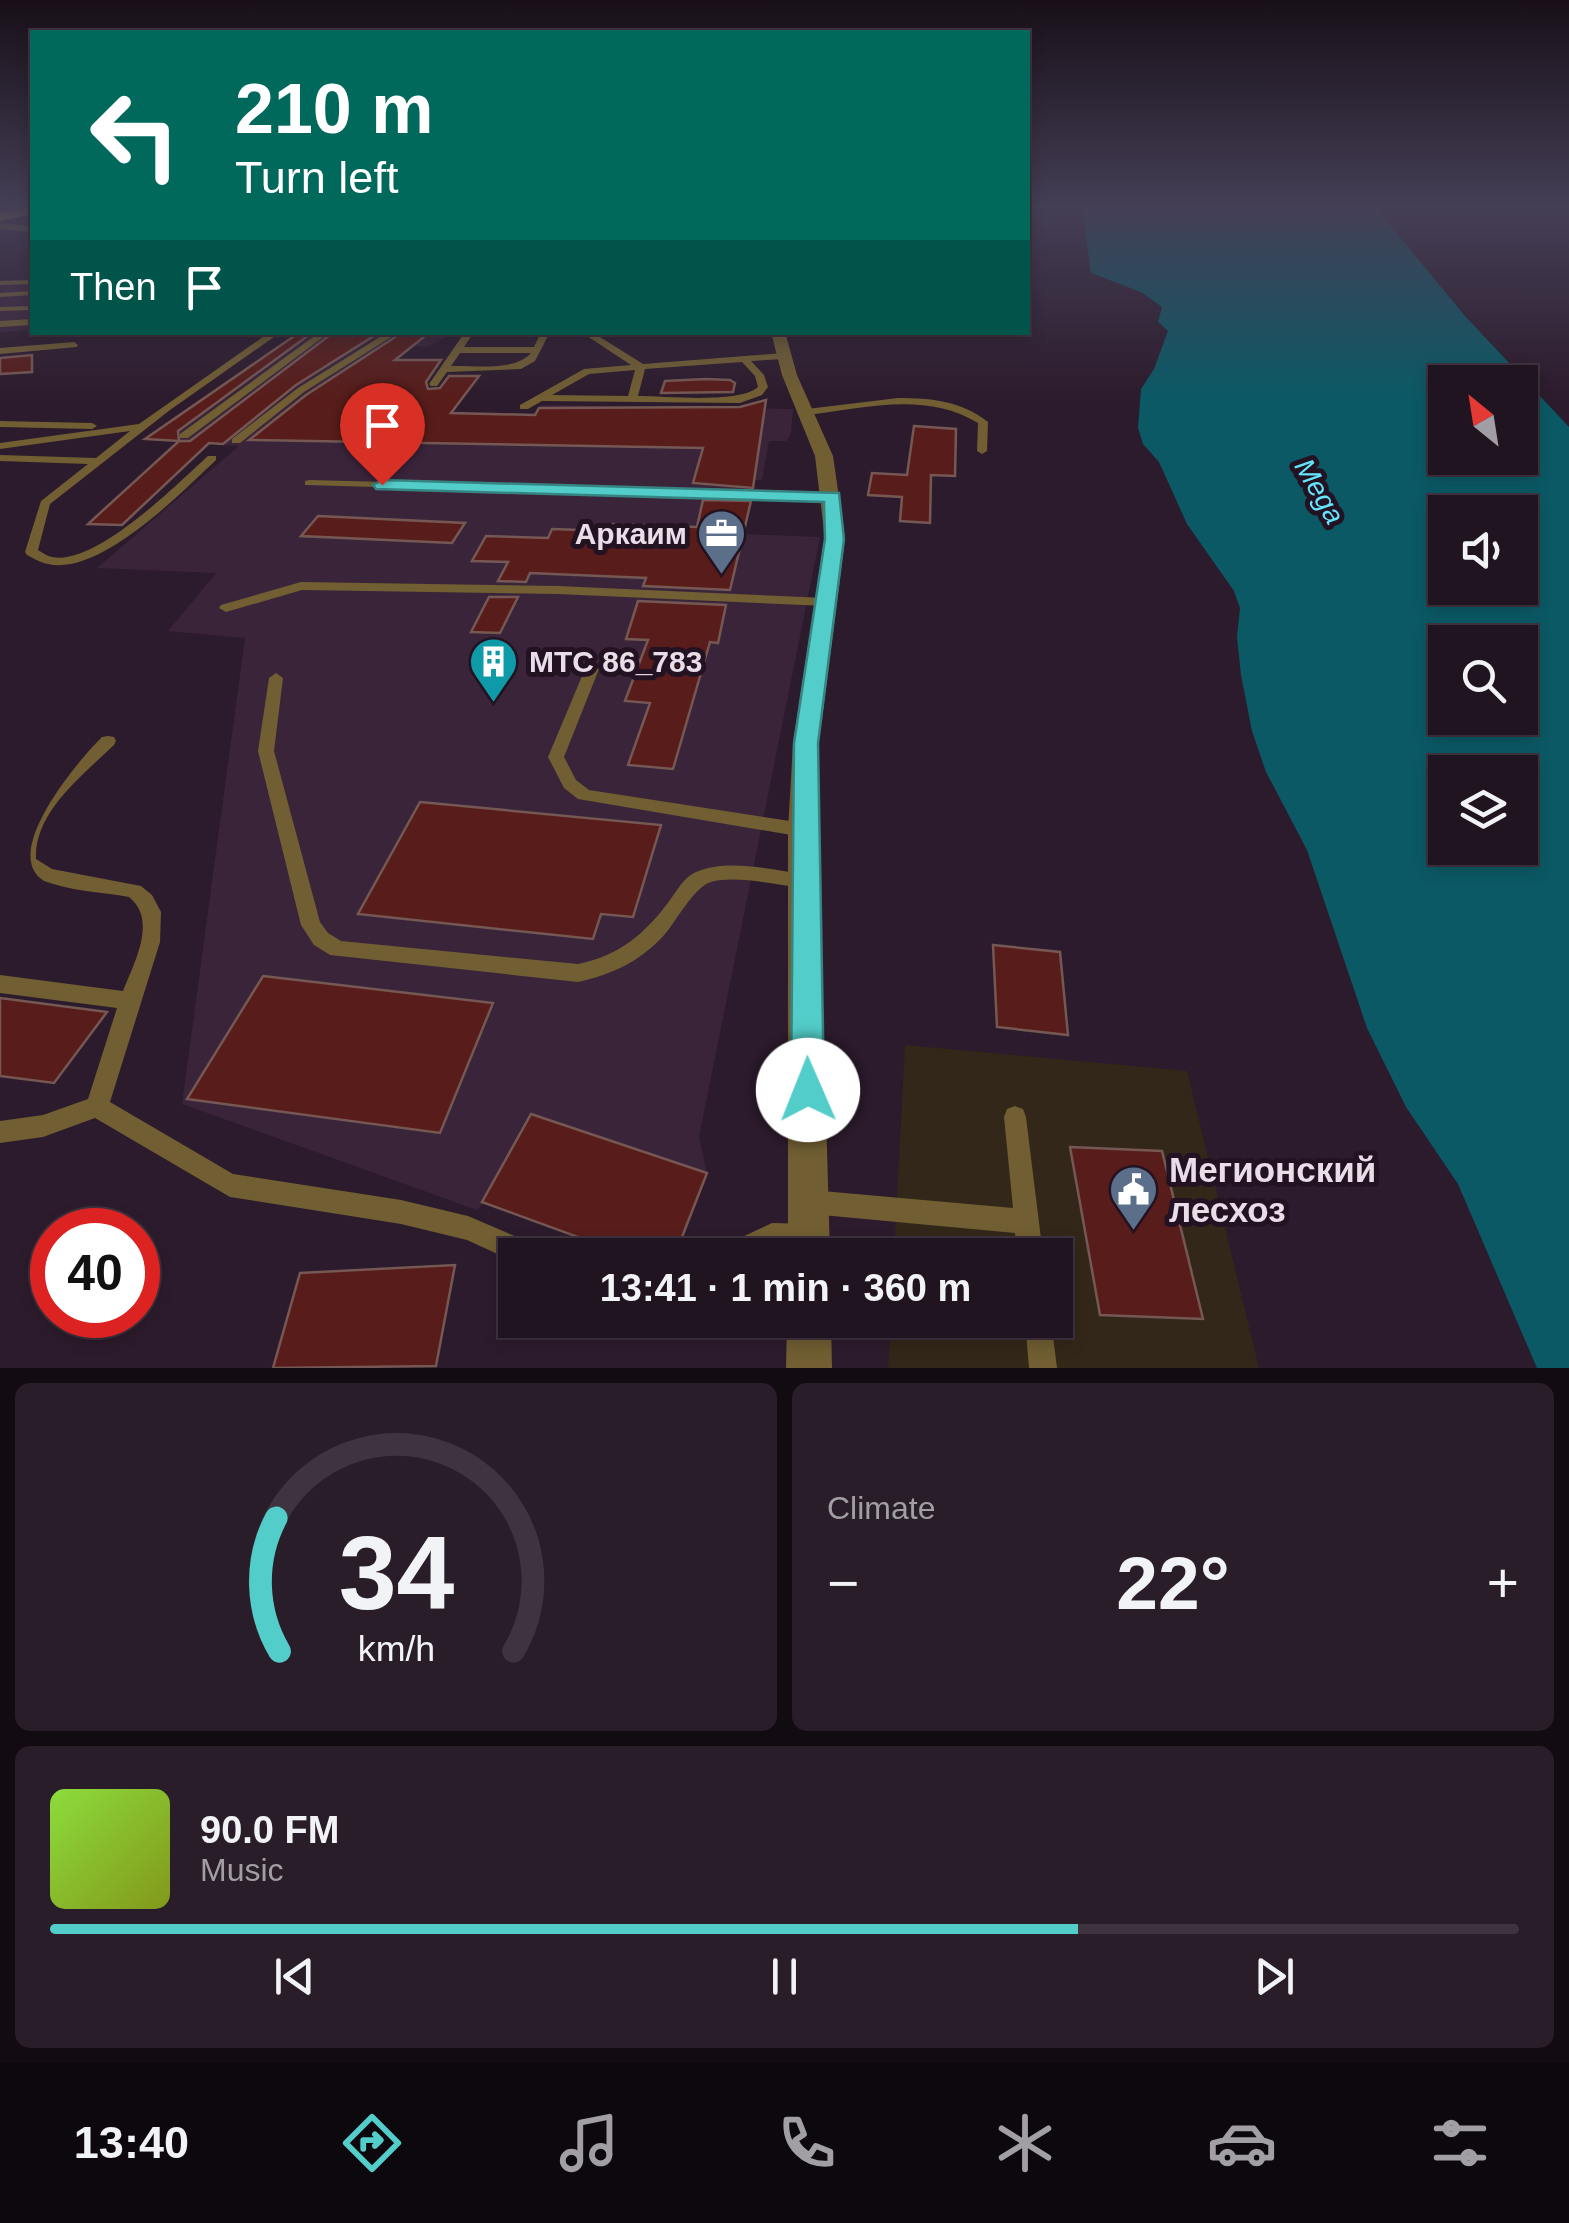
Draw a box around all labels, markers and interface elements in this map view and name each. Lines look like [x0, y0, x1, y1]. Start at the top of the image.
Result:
icon: left [70, 70, 200, 200]
text: 210 m [235, 70, 433, 148]
text: Turn left [235, 152, 398, 203]
icon: arrive [177, 260, 232, 315]
text: Then [70, 266, 157, 308]
north arrow [1428, 365, 1538, 475]
map controls [1428, 365, 1538, 865]
pin [340, 383, 425, 486]
icon: arrive [355, 398, 410, 453]
water label: Mega [1289, 453, 1351, 529]
button: sound [1428, 495, 1538, 605]
office icon: Аркаим [696, 508, 748, 576]
place label: Аркаим [575, 517, 687, 550]
button: search [1428, 625, 1538, 735]
building icon: МТС 86_783 [468, 636, 520, 704]
place label: МТС 86_783 [529, 645, 702, 678]
button: layers [1428, 755, 1538, 865]
position arrow [756, 1038, 860, 1142]
place label: Мегионский лесхоз [1169, 1150, 1376, 1229]
public building icon: Мегионский лесхоз [1108, 1164, 1160, 1232]
speed limit sign: 40 [30, 1208, 160, 1338]
text: 13:41 · 1 min · 360 m [600, 1267, 971, 1309]
text: Climate [827, 1490, 935, 1526]
text: 34 [338, 1515, 454, 1631]
text: 22° [1116, 1541, 1230, 1625]
text: − [827, 1552, 859, 1614]
text: + [1487, 1552, 1519, 1614]
text: km/h [357, 1629, 435, 1669]
text: 90.0 FM [200, 1809, 339, 1851]
text: Music [200, 1852, 284, 1888]
icon: previous [267, 1949, 322, 2004]
icon: pause [757, 1949, 812, 2004]
icon: next [1247, 1949, 1302, 2004]
icon: directions [337, 2108, 407, 2178]
icon: music [554, 2108, 624, 2178]
icon: phone [772, 2108, 842, 2178]
icon: climate [990, 2108, 1060, 2178]
icon: car [1207, 2108, 1277, 2178]
icon: filters [1425, 2108, 1495, 2178]
text: 13:40 [74, 2117, 189, 2168]

